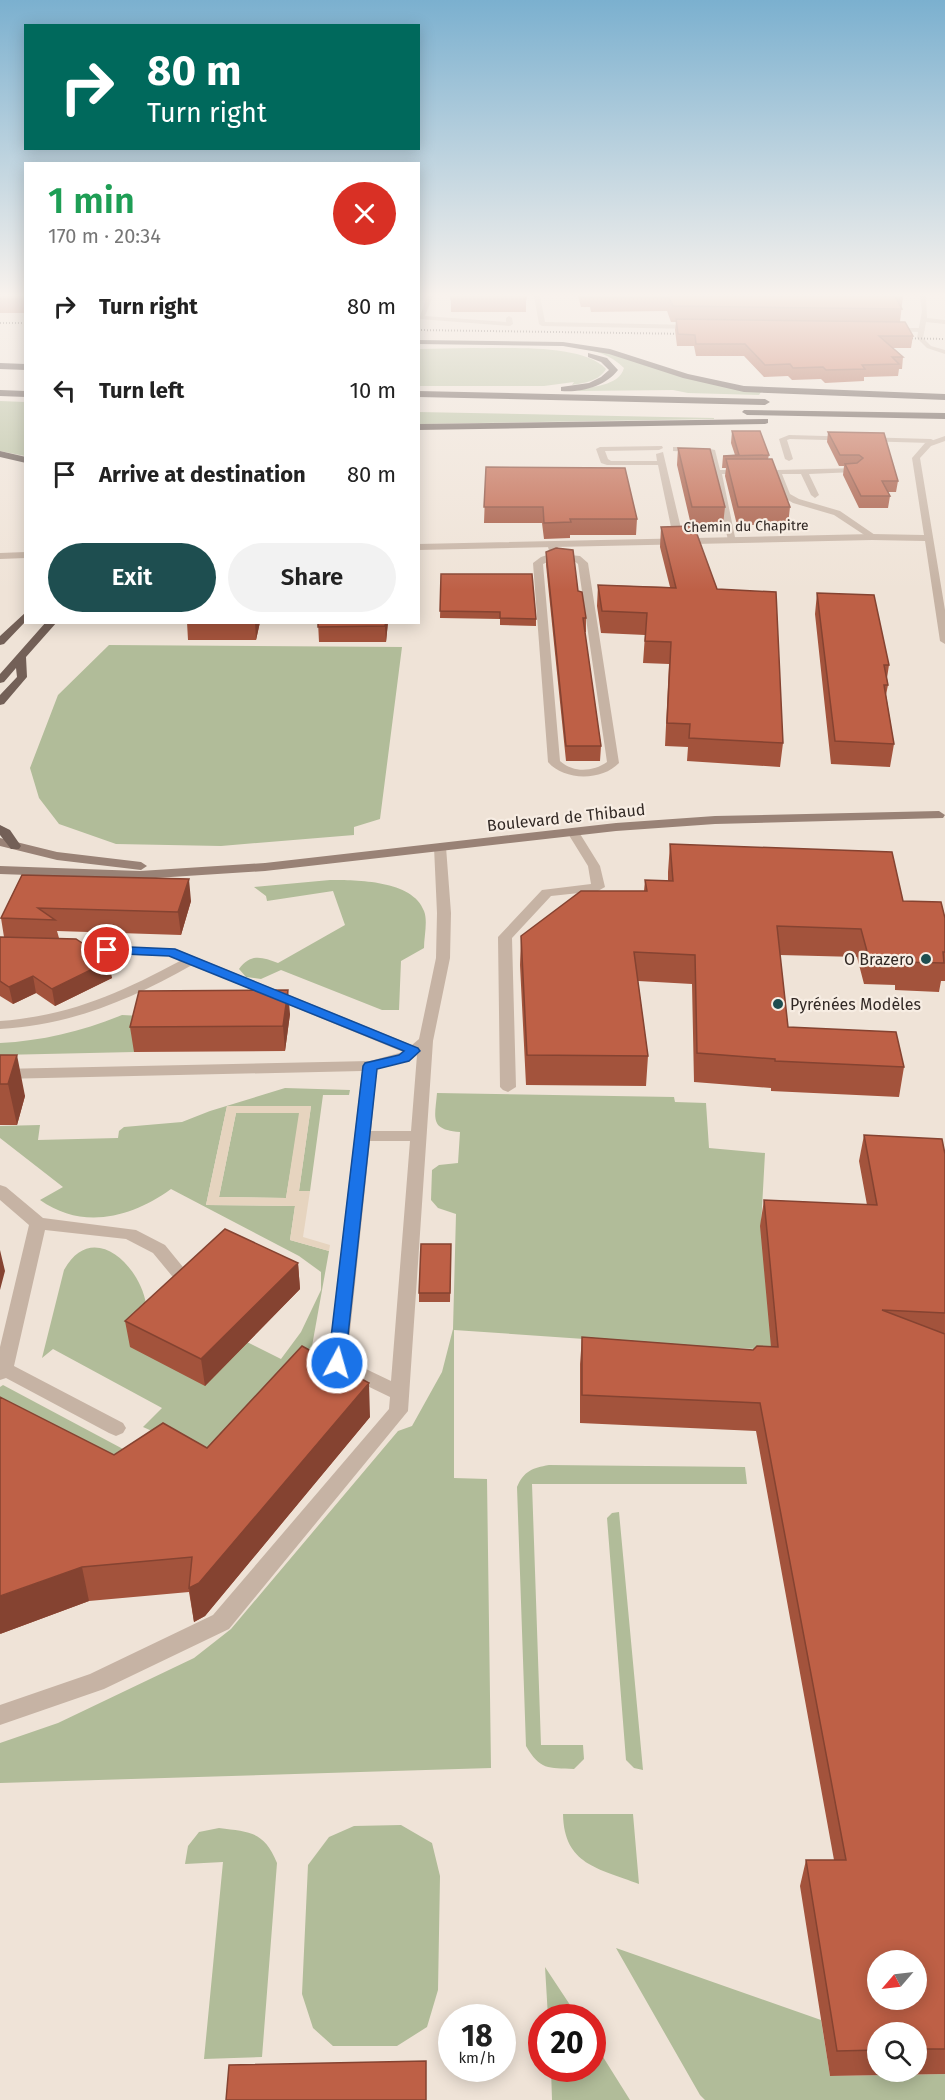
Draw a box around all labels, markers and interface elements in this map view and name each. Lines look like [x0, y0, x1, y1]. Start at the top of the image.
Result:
text: 80 m [147, 46, 241, 96]
icon: right [48, 48, 126, 126]
text: Turn right [147, 97, 267, 129]
text: 1 min [48, 179, 135, 223]
button: close [333, 182, 396, 245]
text: 170 m · 20:34 [48, 224, 161, 248]
icon: right [48, 290, 81, 323]
text: Turn right [99, 293, 198, 320]
text: 80 m [347, 293, 396, 320]
icon: left [48, 374, 81, 407]
text: Turn left [99, 377, 184, 404]
text: 10 m [350, 377, 396, 404]
icon: arrive [48, 458, 81, 491]
text: Arrive at destination [99, 461, 306, 488]
text: 80 m [347, 461, 396, 488]
street label: Chemin du Chapitre [683, 517, 809, 536]
button: Exit [48, 543, 216, 612]
button: Share [228, 543, 396, 612]
street label: Boulevard de Thibaud [486, 800, 646, 835]
pin [81, 924, 132, 975]
icon: arrive [90, 933, 123, 966]
place label: O Brazero [844, 950, 914, 969]
marker: O Brazero [919, 952, 933, 966]
place label: Pyrénées Modèles [790, 995, 921, 1014]
marker: Pyrénées Modèles [771, 997, 785, 1011]
position arrow [305, 1331, 369, 1395]
north arrow [867, 1950, 927, 2010]
map controls [867, 1950, 927, 2082]
speed limit sign: 20 [528, 2004, 606, 2082]
text: 18 [461, 2018, 493, 2054]
button: search [867, 2022, 927, 2082]
text: km/h [458, 2049, 496, 2067]

